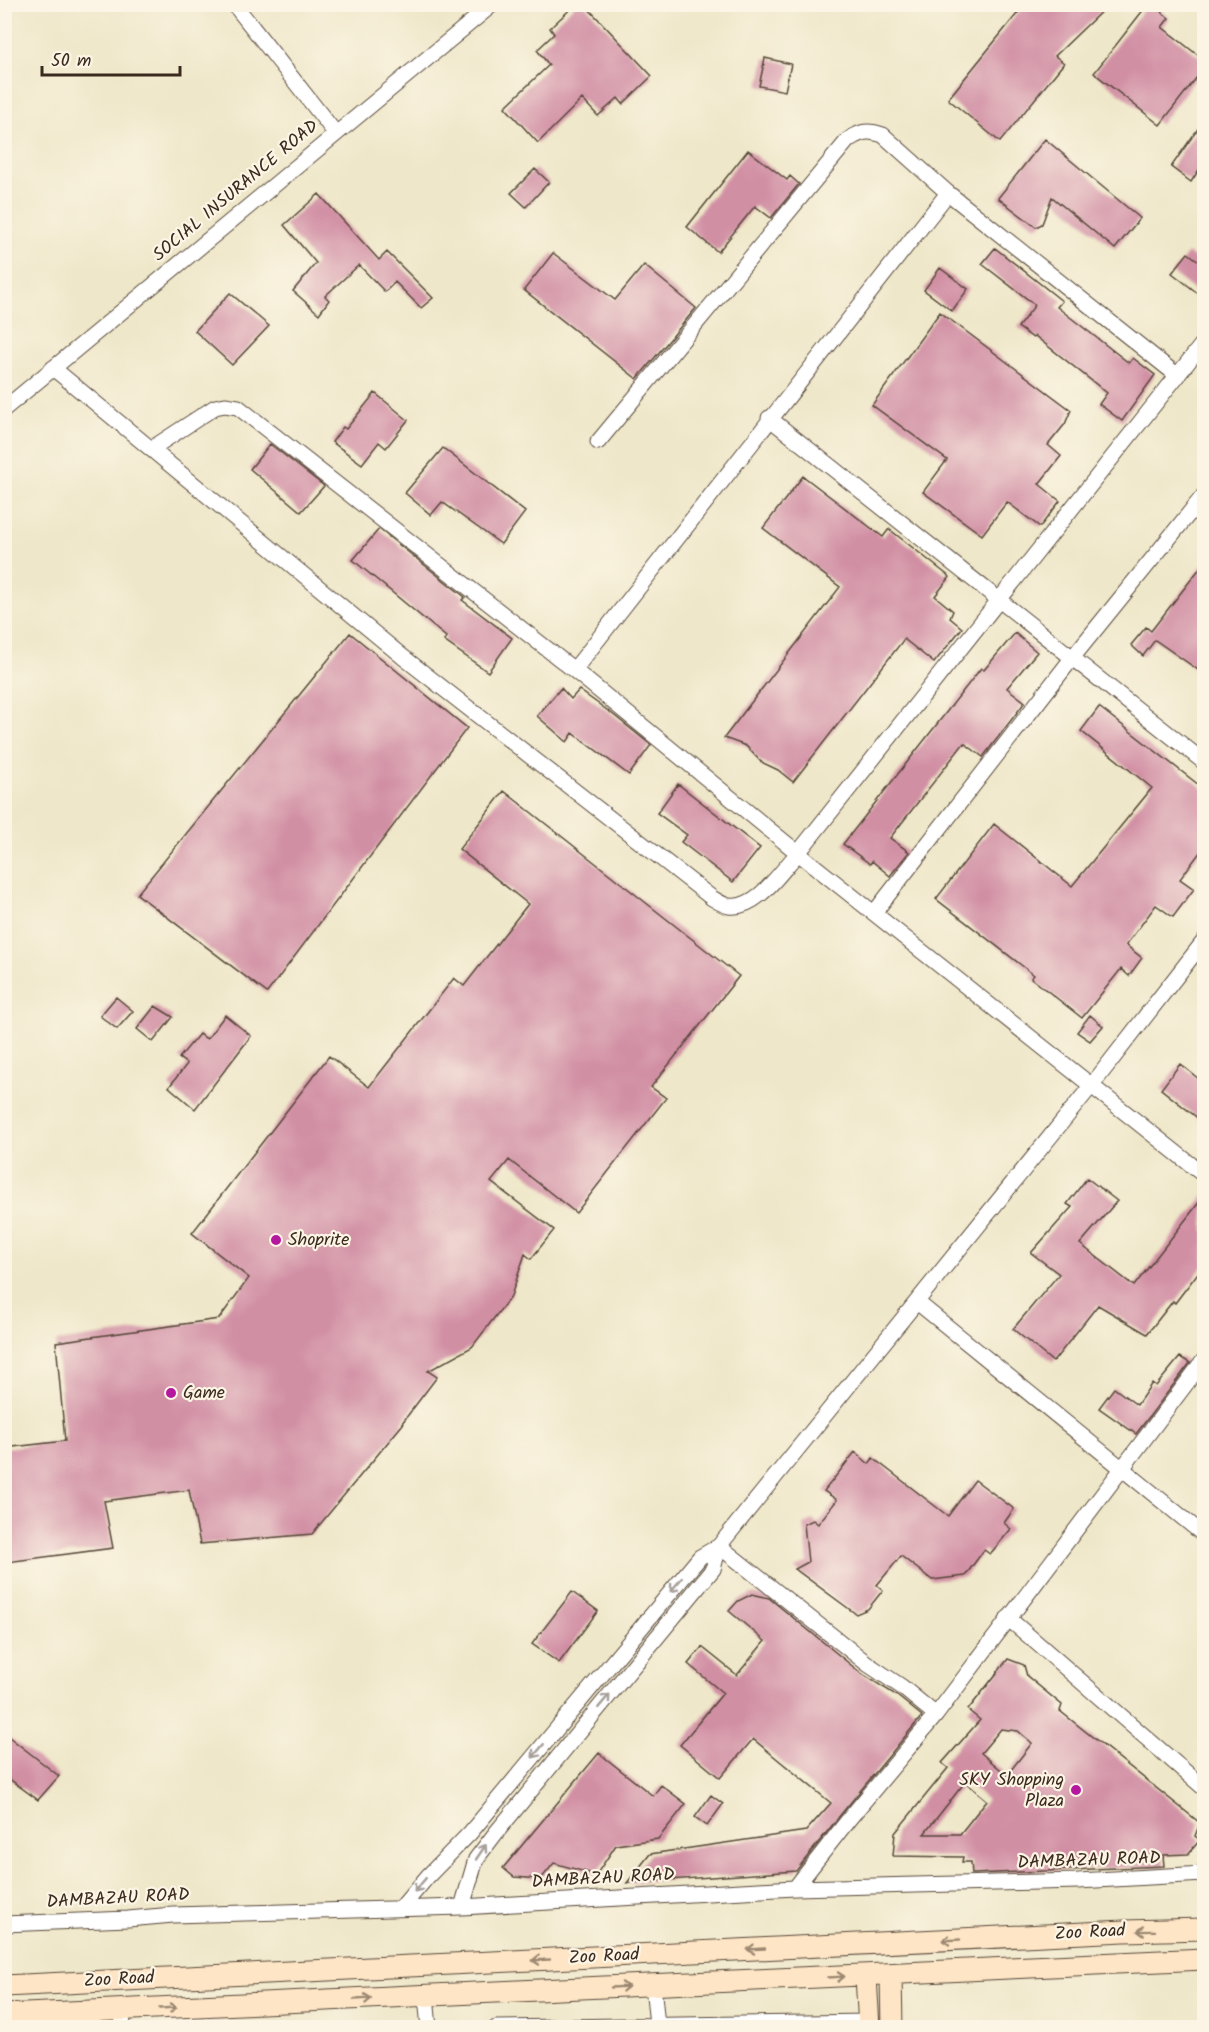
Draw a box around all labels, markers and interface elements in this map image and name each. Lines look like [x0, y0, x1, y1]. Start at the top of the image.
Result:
scale bar [42, 39, 180, 77]
text: 50 m [51, 47, 91, 76]
street label: SOCIAL INSURANCE ROAD [147, 112, 326, 269]
place label: Shoprite [288, 1226, 349, 1255]
marker: Shoprite [269, 1233, 283, 1247]
place label: Game [183, 1379, 225, 1408]
marker: Game [164, 1386, 178, 1400]
one-way arrow [670, 1577, 683, 1593]
one-way arrow [597, 1694, 611, 1709]
one-way arrow [531, 1743, 545, 1758]
place label: SKY Shopping Plaza [959, 1766, 1064, 1816]
marker: SKY Shopping Plaza [1069, 1783, 1083, 1797]
one-way arrow [475, 1844, 488, 1861]
street label: DAMBAZAU ROAD [1017, 1844, 1162, 1878]
street label: DAMBAZAU ROAD [531, 1861, 676, 1897]
one-way arrow [414, 1877, 427, 1893]
street label: DAMBAZAU ROAD [46, 1881, 191, 1917]
street label: Zoo Road [1054, 1917, 1127, 1949]
one-way arrow [1137, 1925, 1157, 1936]
one-way arrow [942, 1934, 962, 1945]
street label: Zoo Road [568, 1941, 641, 1973]
one-way arrow [747, 1944, 767, 1955]
one-way arrow [531, 1954, 551, 1965]
street label: Zoo Road [83, 1964, 156, 1996]
one-way arrow [826, 1971, 846, 1983]
one-way arrow [610, 1981, 630, 1992]
one-way arrow [352, 1993, 372, 2004]
one-way arrow [157, 2002, 177, 2013]

